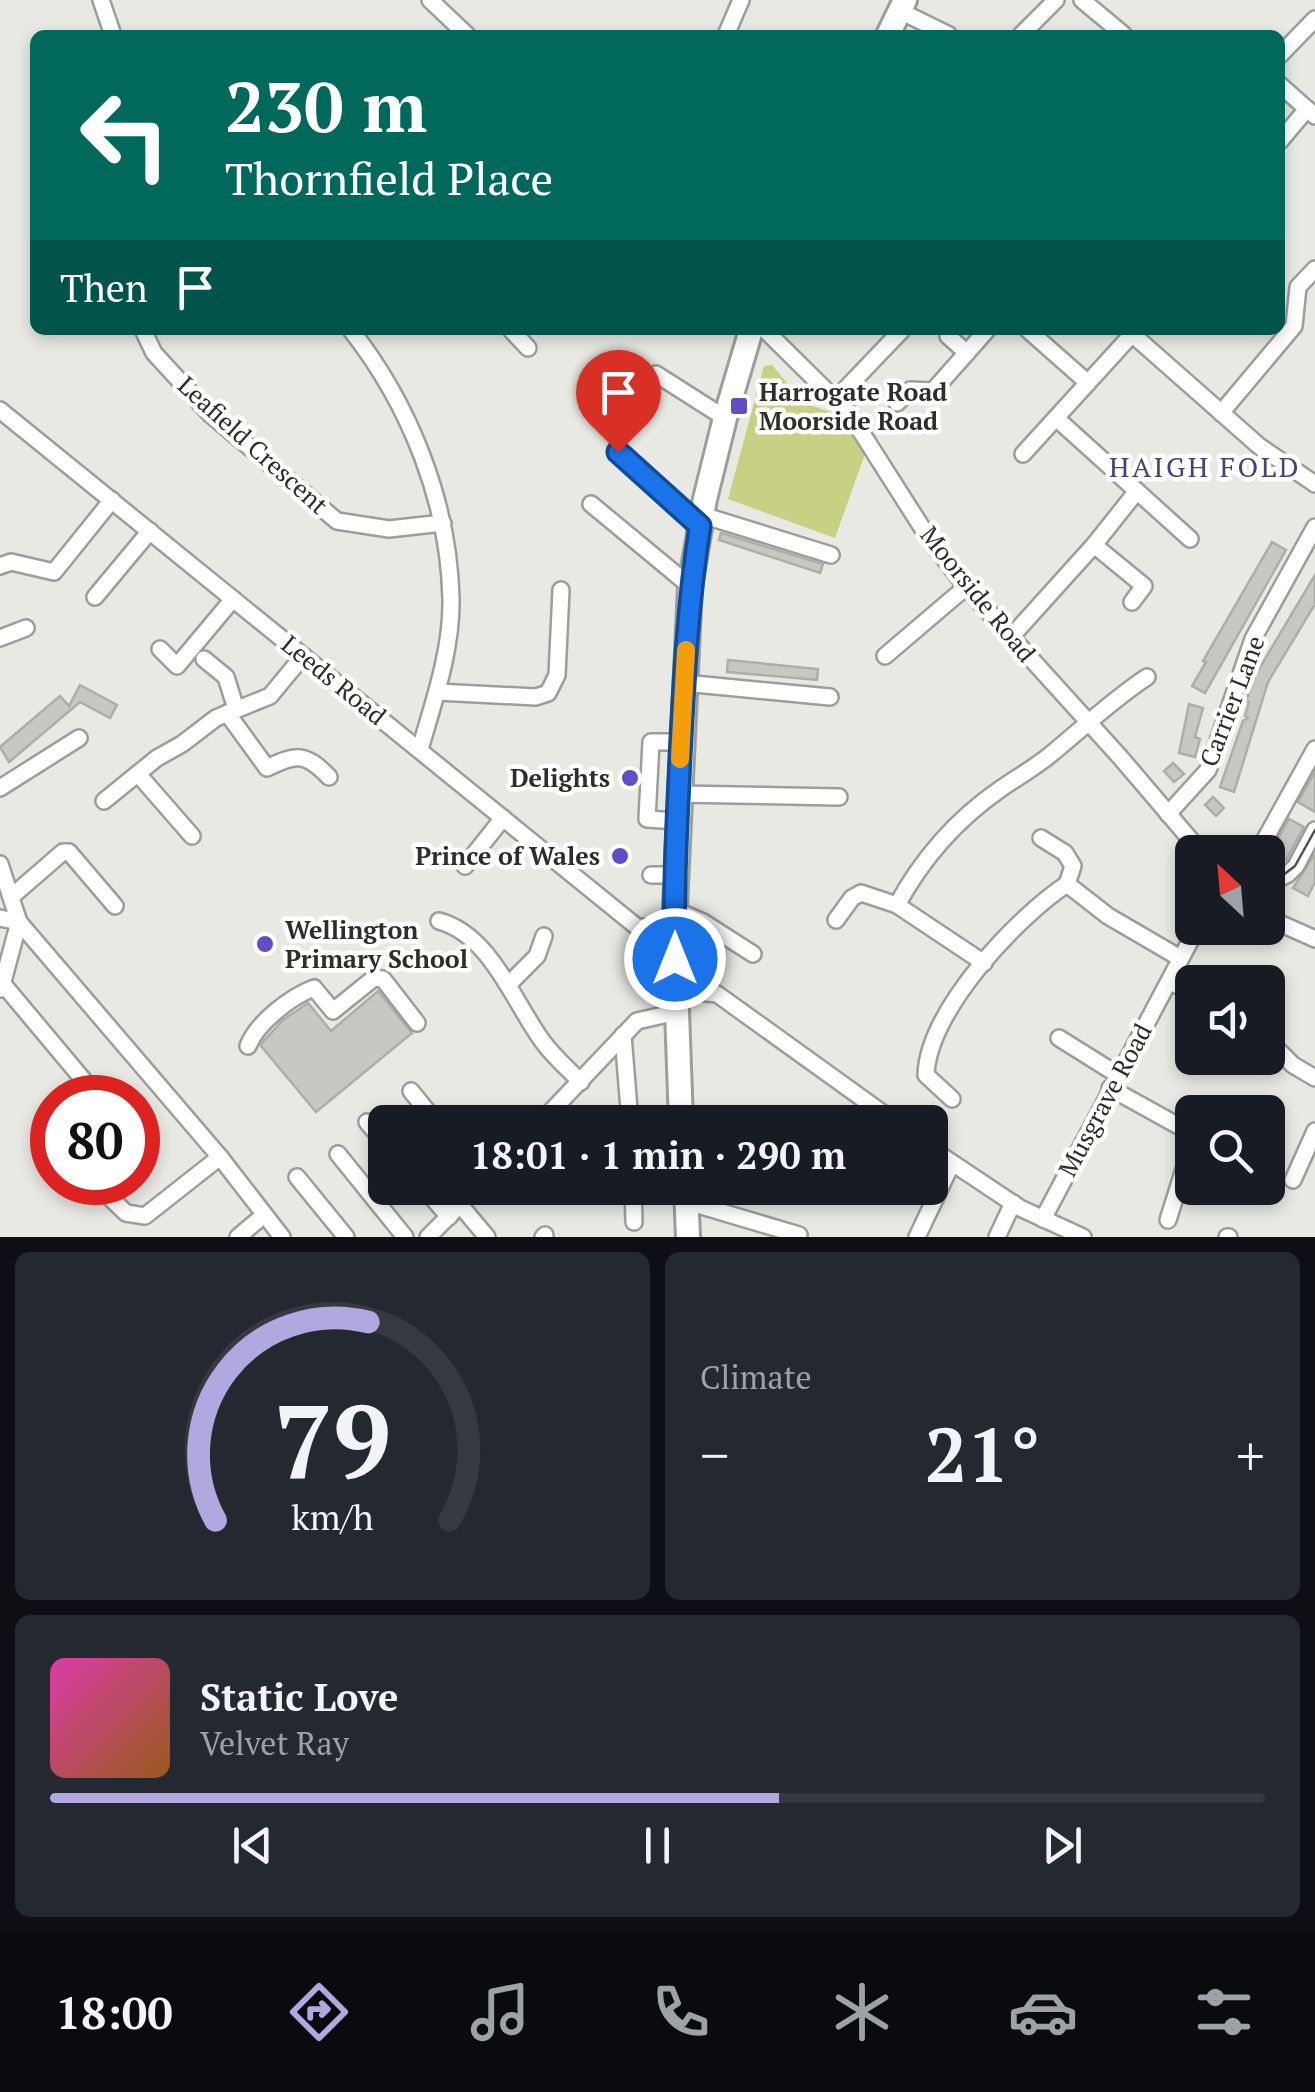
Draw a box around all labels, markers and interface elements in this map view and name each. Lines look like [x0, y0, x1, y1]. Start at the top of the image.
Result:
text: 230 m [225, 59, 427, 152]
icon: left [60, 70, 190, 200]
text: Thornfield Place [225, 148, 553, 208]
icon: arrive [168, 260, 223, 315]
text: Then [60, 263, 148, 313]
pin [576, 350, 661, 453]
icon: arrive [591, 365, 646, 420]
street label: Leafield Crescent [171, 368, 335, 521]
place label: Harrogate Road Moorside Road [759, 375, 947, 437]
marker: Harrogate Road Moorside Road [728, 395, 750, 417]
district label: HAIGH FOLD [1109, 448, 1301, 485]
street label: Moorside Road [913, 519, 1043, 669]
street label: Leeds Road [275, 627, 394, 732]
street label: Carrier Lane [1191, 631, 1272, 771]
place label: Delights [510, 761, 610, 794]
marker: Delights [619, 767, 641, 789]
north arrow [1175, 835, 1285, 945]
map controls [1175, 835, 1285, 1205]
place label: Prince of Wales [415, 839, 600, 872]
marker: Prince of Wales [609, 845, 631, 867]
position arrow [623, 907, 727, 1011]
place label: Wellington Primary School [285, 913, 468, 975]
marker: Wellington Primary School [254, 933, 276, 955]
button: sound [1175, 965, 1285, 1075]
street label: Musgrave Road [1050, 1017, 1159, 1182]
speed limit sign: 80 [30, 1075, 160, 1205]
button: search [1175, 1095, 1285, 1205]
text: 18:01 · 1 min · 290 m [470, 1130, 846, 1180]
text: Climate [700, 1356, 812, 1398]
text: 79 [274, 1370, 391, 1508]
text: 21° [925, 1404, 1040, 1503]
text: − [700, 1418, 729, 1491]
text: + [1236, 1418, 1265, 1491]
text: km/h [291, 1493, 374, 1540]
text: Static Love [200, 1672, 398, 1722]
text: Velvet Ray [200, 1722, 349, 1764]
icon: previous [225, 1818, 280, 1873]
icon: pause [630, 1818, 685, 1873]
icon: next [1035, 1818, 1090, 1873]
icon: directions [284, 1977, 354, 2047]
icon: music [465, 1977, 535, 2047]
icon: phone [646, 1977, 716, 2047]
icon: climate [827, 1977, 897, 2047]
icon: car [1008, 1977, 1078, 2047]
icon: filters [1189, 1977, 1259, 2047]
text: 18:00 [56, 1982, 173, 2042]

